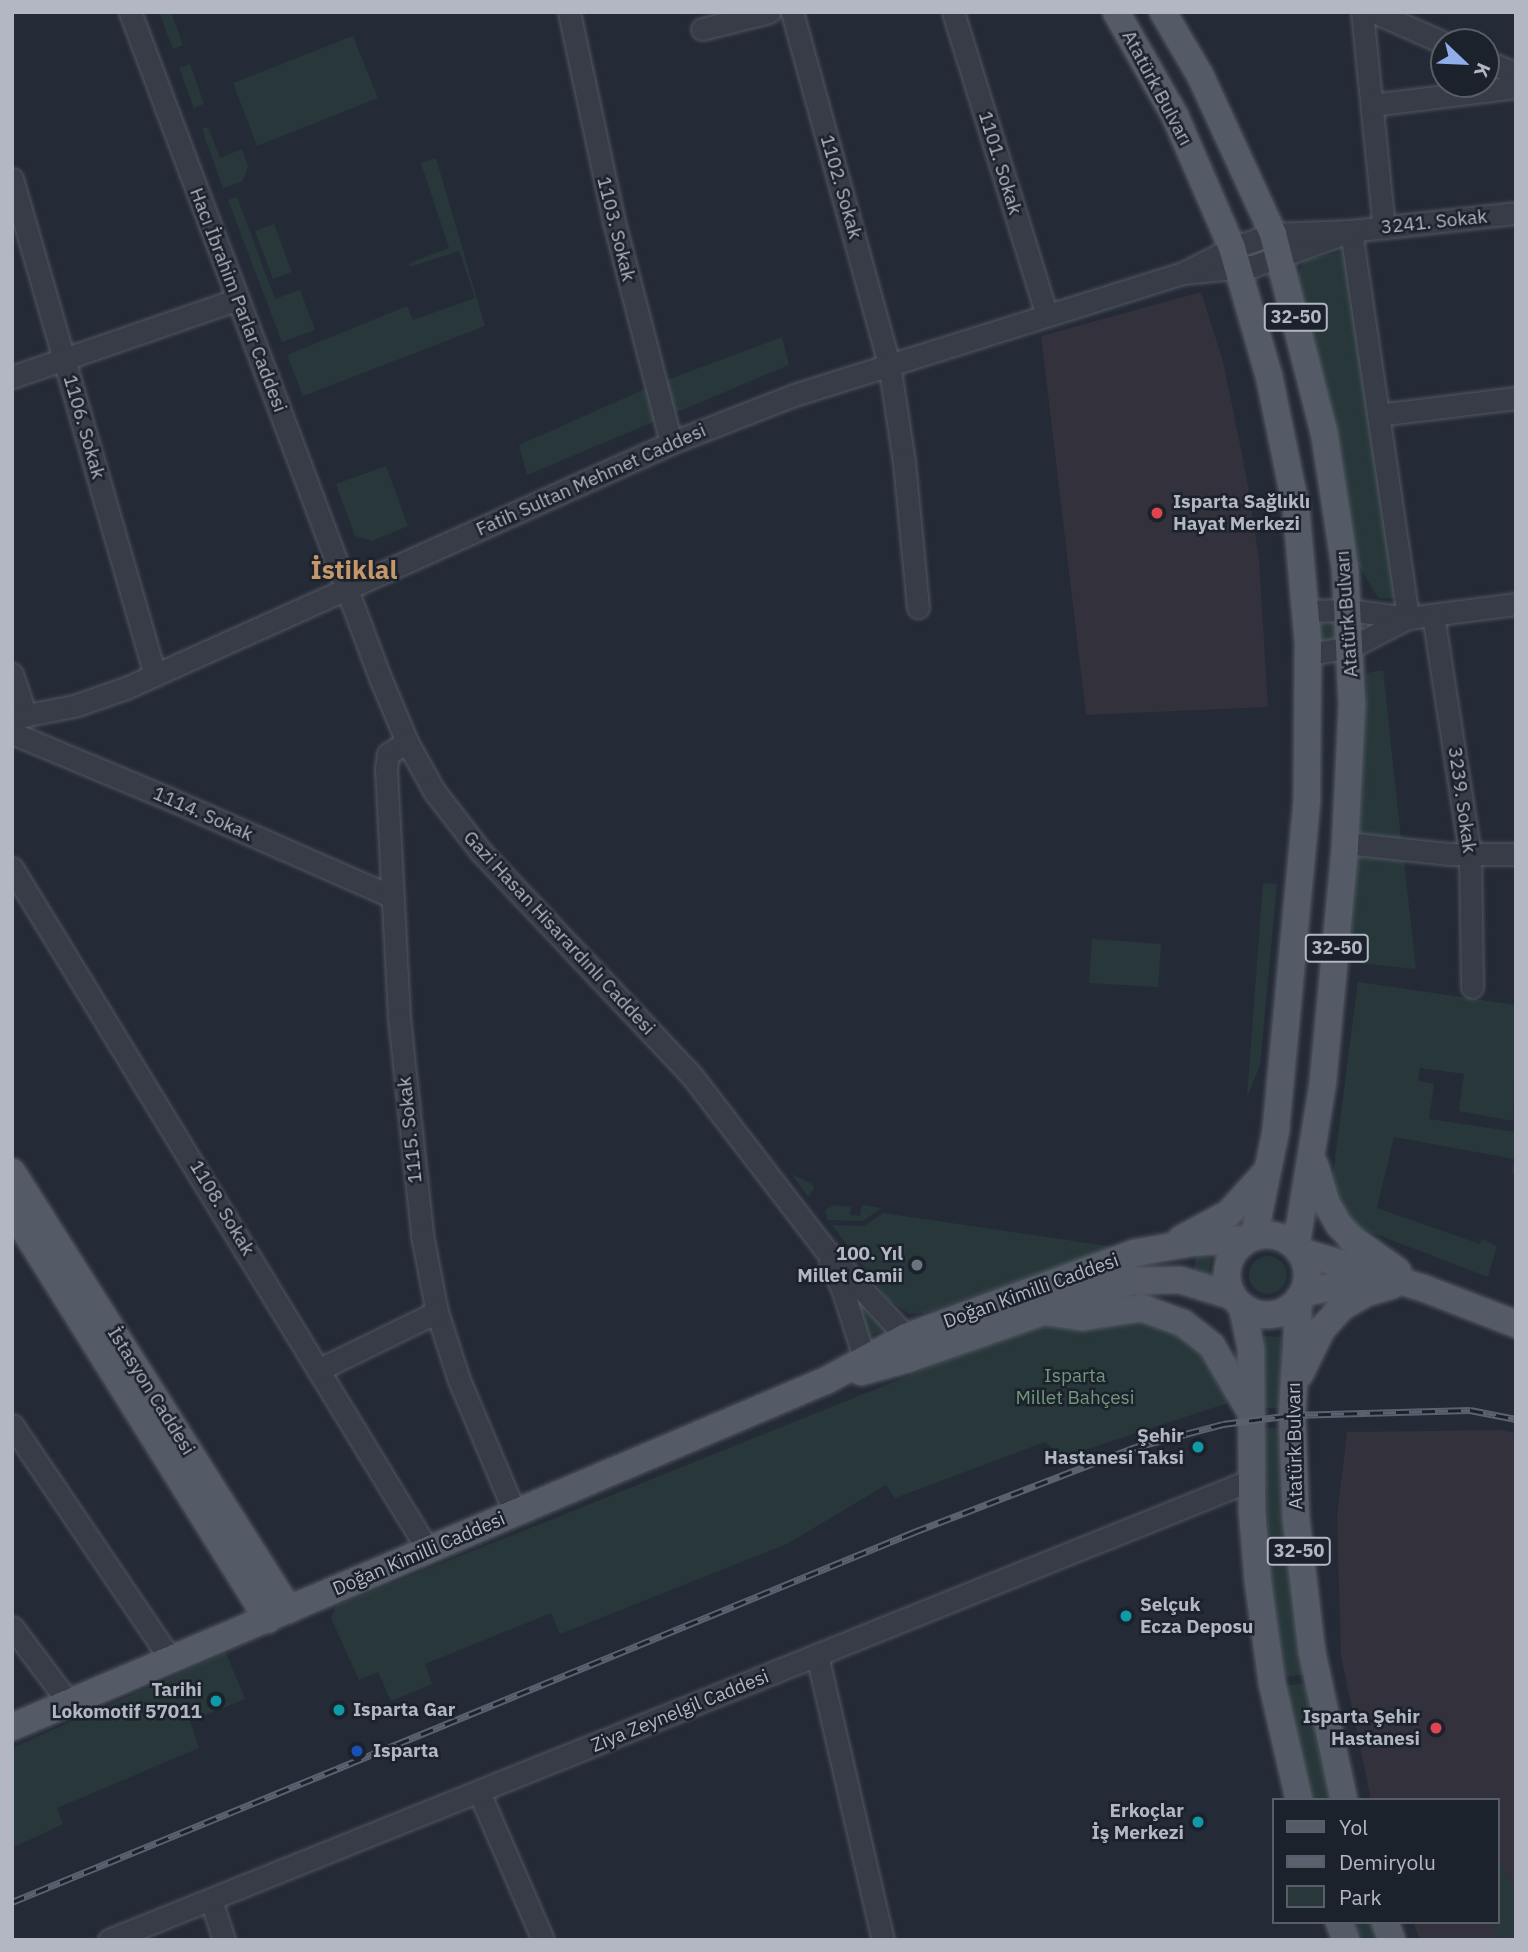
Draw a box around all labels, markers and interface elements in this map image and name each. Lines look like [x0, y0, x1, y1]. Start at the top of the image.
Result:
street label: Atatürk Bulvarı [1117, 27, 1197, 149]
north arrow [1430, 28, 1500, 98]
text: K [1469, 60, 1496, 81]
street label: 1101. Sokak [973, 109, 1027, 217]
street label: 1102. Sokak [815, 132, 867, 242]
street label: 1103. Sokak [592, 174, 640, 284]
street label: Hacı İbrahim Parlar Caddesi [185, 185, 291, 415]
street label: 3241. Sokak [1380, 205, 1488, 239]
road number: 32-50 [1263, 302, 1329, 332]
street label: 1106. Sokak [58, 372, 110, 482]
street label: Fatih Sultan Mehmet Caddesi [473, 419, 709, 541]
place label: Isparta Sağlıklı Hayat Merkezi [1173, 491, 1310, 535]
marker: Isparta Sağlıklı Hayat Merkezi [1147, 503, 1167, 523]
street label: Atatürk Bulvarı [1331, 550, 1363, 678]
district label: İstiklal [311, 554, 397, 586]
street label: 3239. Sokak [1443, 745, 1481, 855]
street label: 1114. Sokak [149, 782, 257, 846]
street label: Gazi Hasan Hisarardınlı Caddesi [458, 826, 660, 1040]
road number: 32-50 [1304, 933, 1370, 962]
street label: 1115. Sokak [393, 1076, 427, 1184]
street label: 1108. Sokak [185, 1156, 259, 1260]
place label: 100. Yıl Millet Camii [797, 1243, 903, 1287]
street label: Doğan Kimilli Caddesi [940, 1249, 1122, 1333]
marker: 100. Yıl Millet Camii [909, 1257, 925, 1273]
street label: İstasyon Caddesi [103, 1323, 199, 1459]
park label: Isparta Millet Bahçesi [1015, 1365, 1135, 1409]
street label: Atatürk Bulvarı [1282, 1382, 1308, 1510]
place label: Şehir Hastanesi Taksi [1044, 1425, 1184, 1469]
marker: Şehir Hastanesi Taksi [1190, 1439, 1206, 1455]
street label: Doğan Kimilli Caddesi [329, 1507, 509, 1601]
road number: 32-50 [1266, 1536, 1332, 1566]
place label: Selçuk Ecza Deposu [1140, 1594, 1253, 1638]
marker: Selçuk Ecza Deposu [1118, 1608, 1134, 1624]
street label: Ziya Zeynelgil Caddesi [588, 1665, 772, 1757]
place label: Tarihi Lokomotif 57011 [52, 1679, 202, 1723]
marker: Tarihi Lokomotif 57011 [208, 1693, 224, 1709]
place label: Isparta Gar [353, 1699, 456, 1721]
marker: Isparta Gar [331, 1702, 347, 1718]
place label: Isparta Şehir Hastanesi [1303, 1706, 1420, 1750]
marker: Isparta Şehir Hastanesi [1426, 1718, 1446, 1738]
place label: Isparta [373, 1740, 439, 1762]
marker: Isparta [347, 1741, 367, 1761]
legend [1272, 1798, 1500, 1924]
place label: Erkoçlar İş Merkezi [1092, 1800, 1184, 1844]
text: Yol [1339, 1813, 1368, 1841]
marker: Erkoçlar İş Merkezi [1190, 1814, 1206, 1830]
text: Demiryolu [1339, 1848, 1436, 1876]
text: Park [1339, 1883, 1382, 1911]

